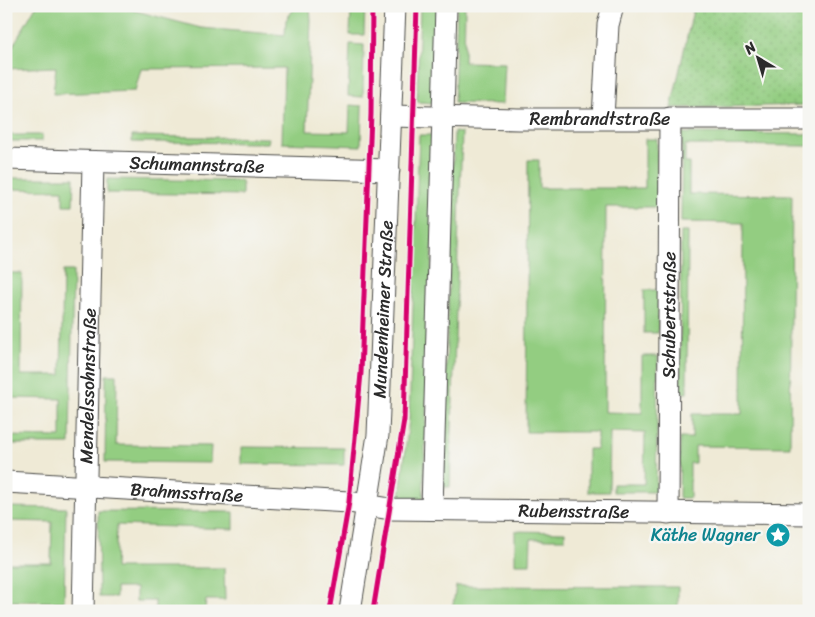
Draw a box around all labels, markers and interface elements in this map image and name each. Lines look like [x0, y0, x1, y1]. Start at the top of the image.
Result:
north arrow [732, 32, 782, 82]
text: N [738, 35, 762, 62]
street label: Rembrandtstraße [530, 103, 670, 135]
street label: Schumannstraße [129, 147, 265, 182]
street label: Mundenheimer Straße [363, 220, 402, 399]
street label: Schubertstraße [653, 251, 685, 379]
street label: Mendelssohnstraße [70, 308, 106, 464]
street label: Brahmsstraße [129, 473, 244, 512]
street label: Rubensstraße [518, 495, 630, 528]
place label: Käthe Wagner [651, 519, 762, 551]
place icon: Käthe Wagner [765, 522, 791, 548]

